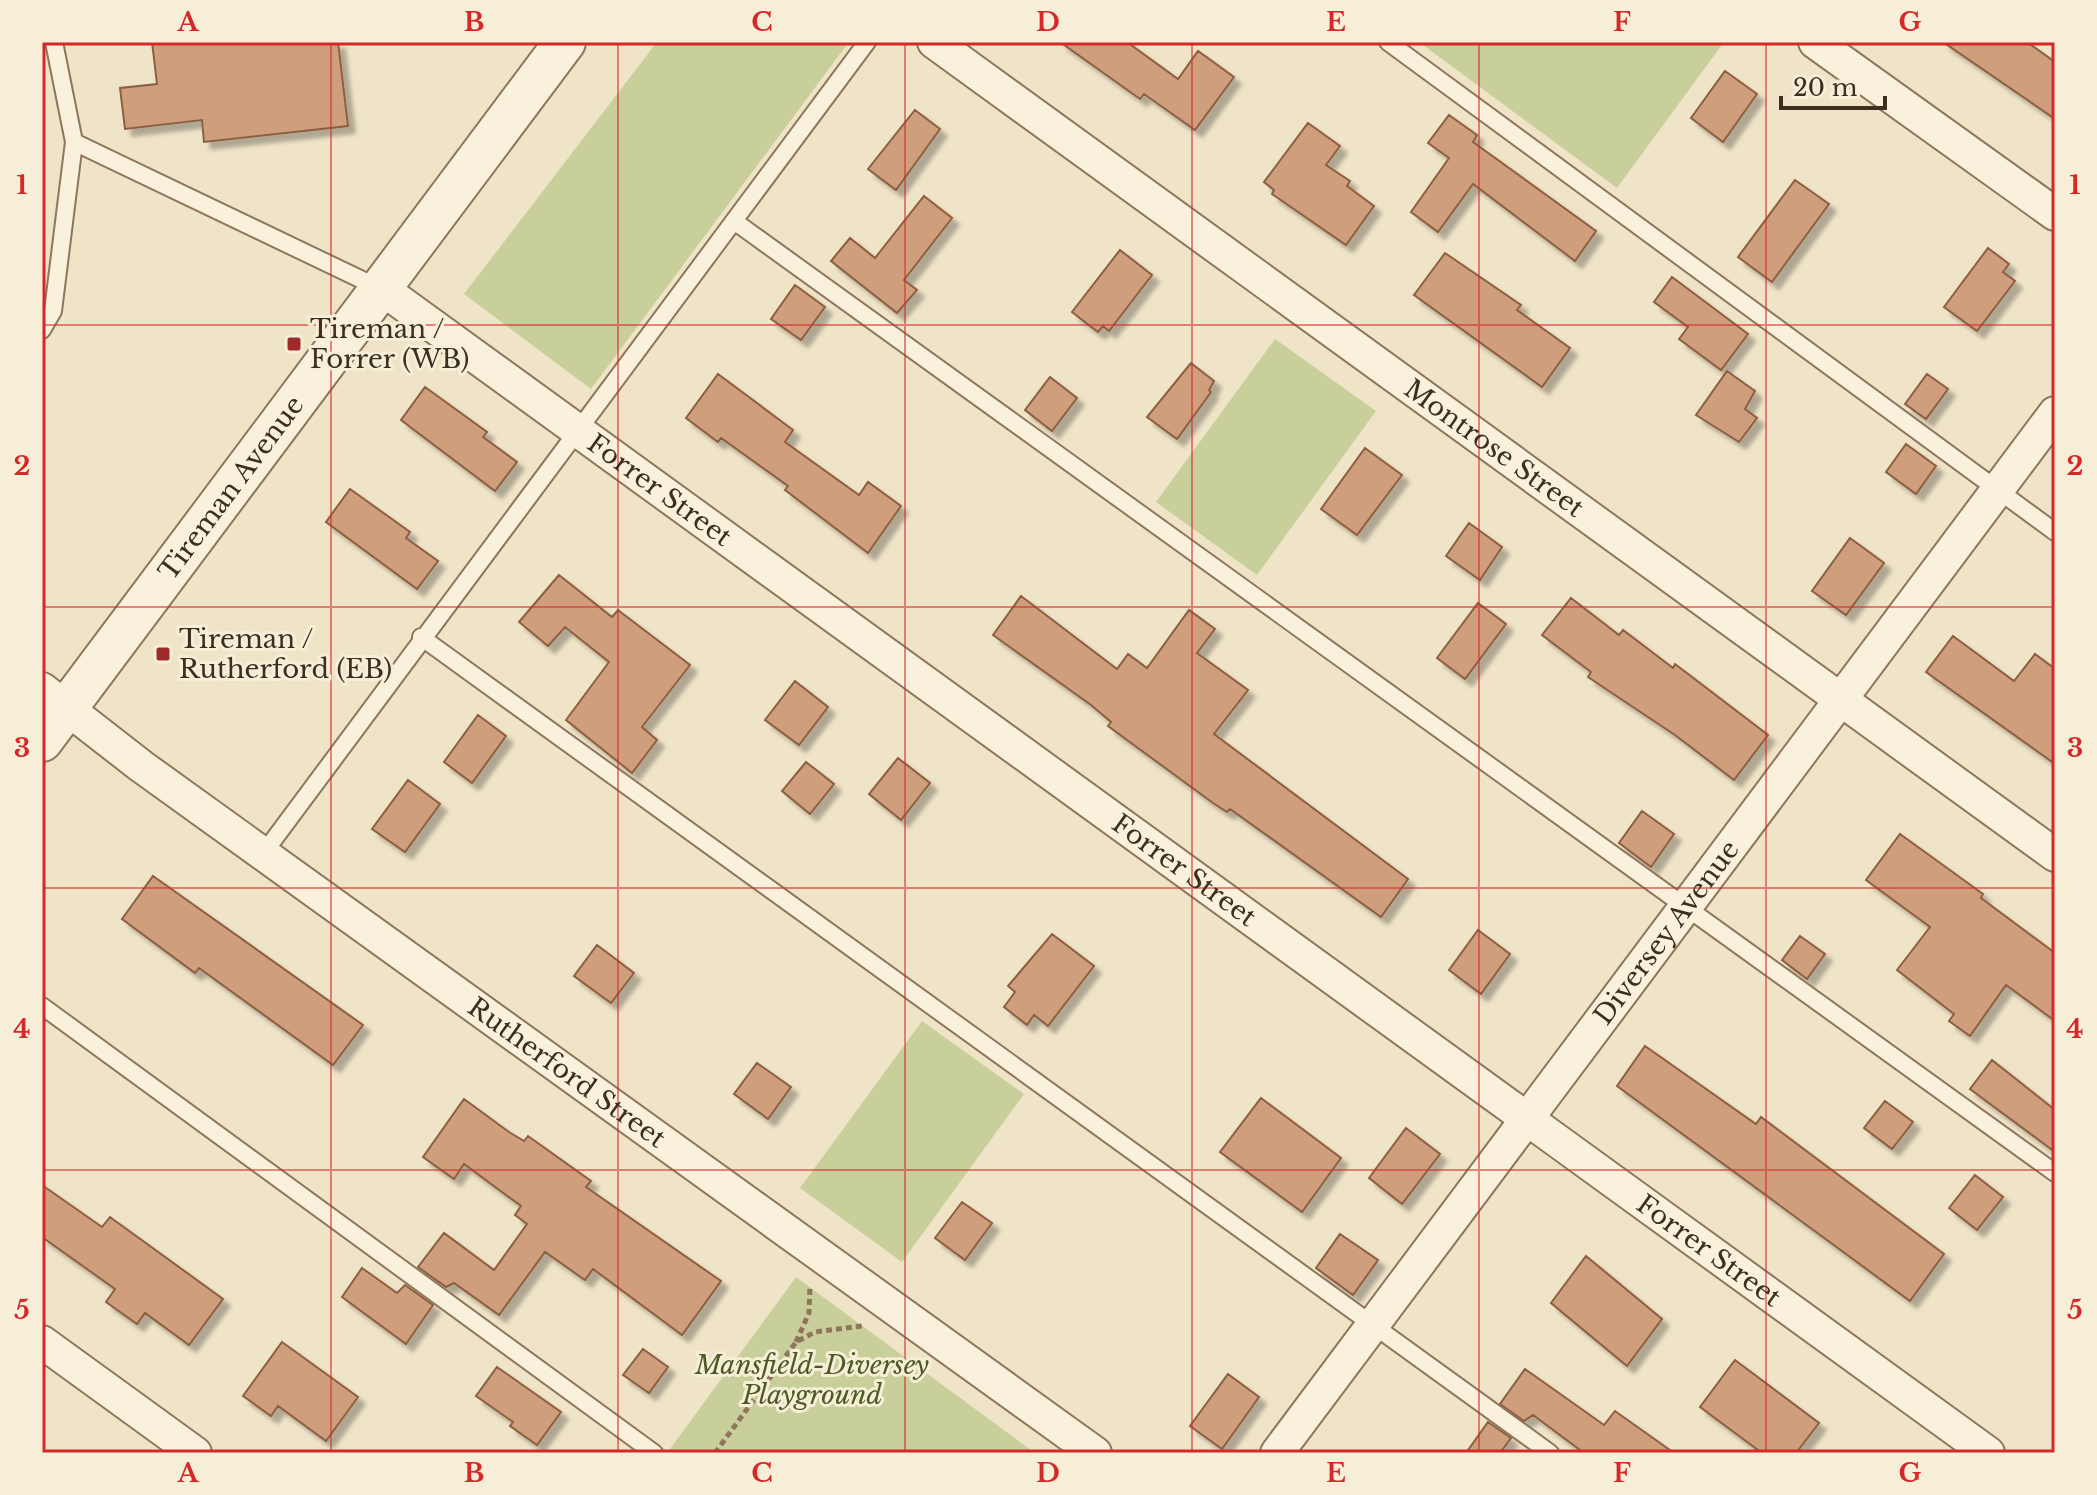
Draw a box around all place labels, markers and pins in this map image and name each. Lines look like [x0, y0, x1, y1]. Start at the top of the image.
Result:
place label: Tireman / Forrer (WB) [310, 313, 469, 375]
marker: Tireman / Forrer (WB) [285, 335, 303, 353]
place label: Tireman / Rutherford (EB) [179, 623, 392, 685]
marker: Tireman / Rutherford (EB) [154, 645, 172, 663]

